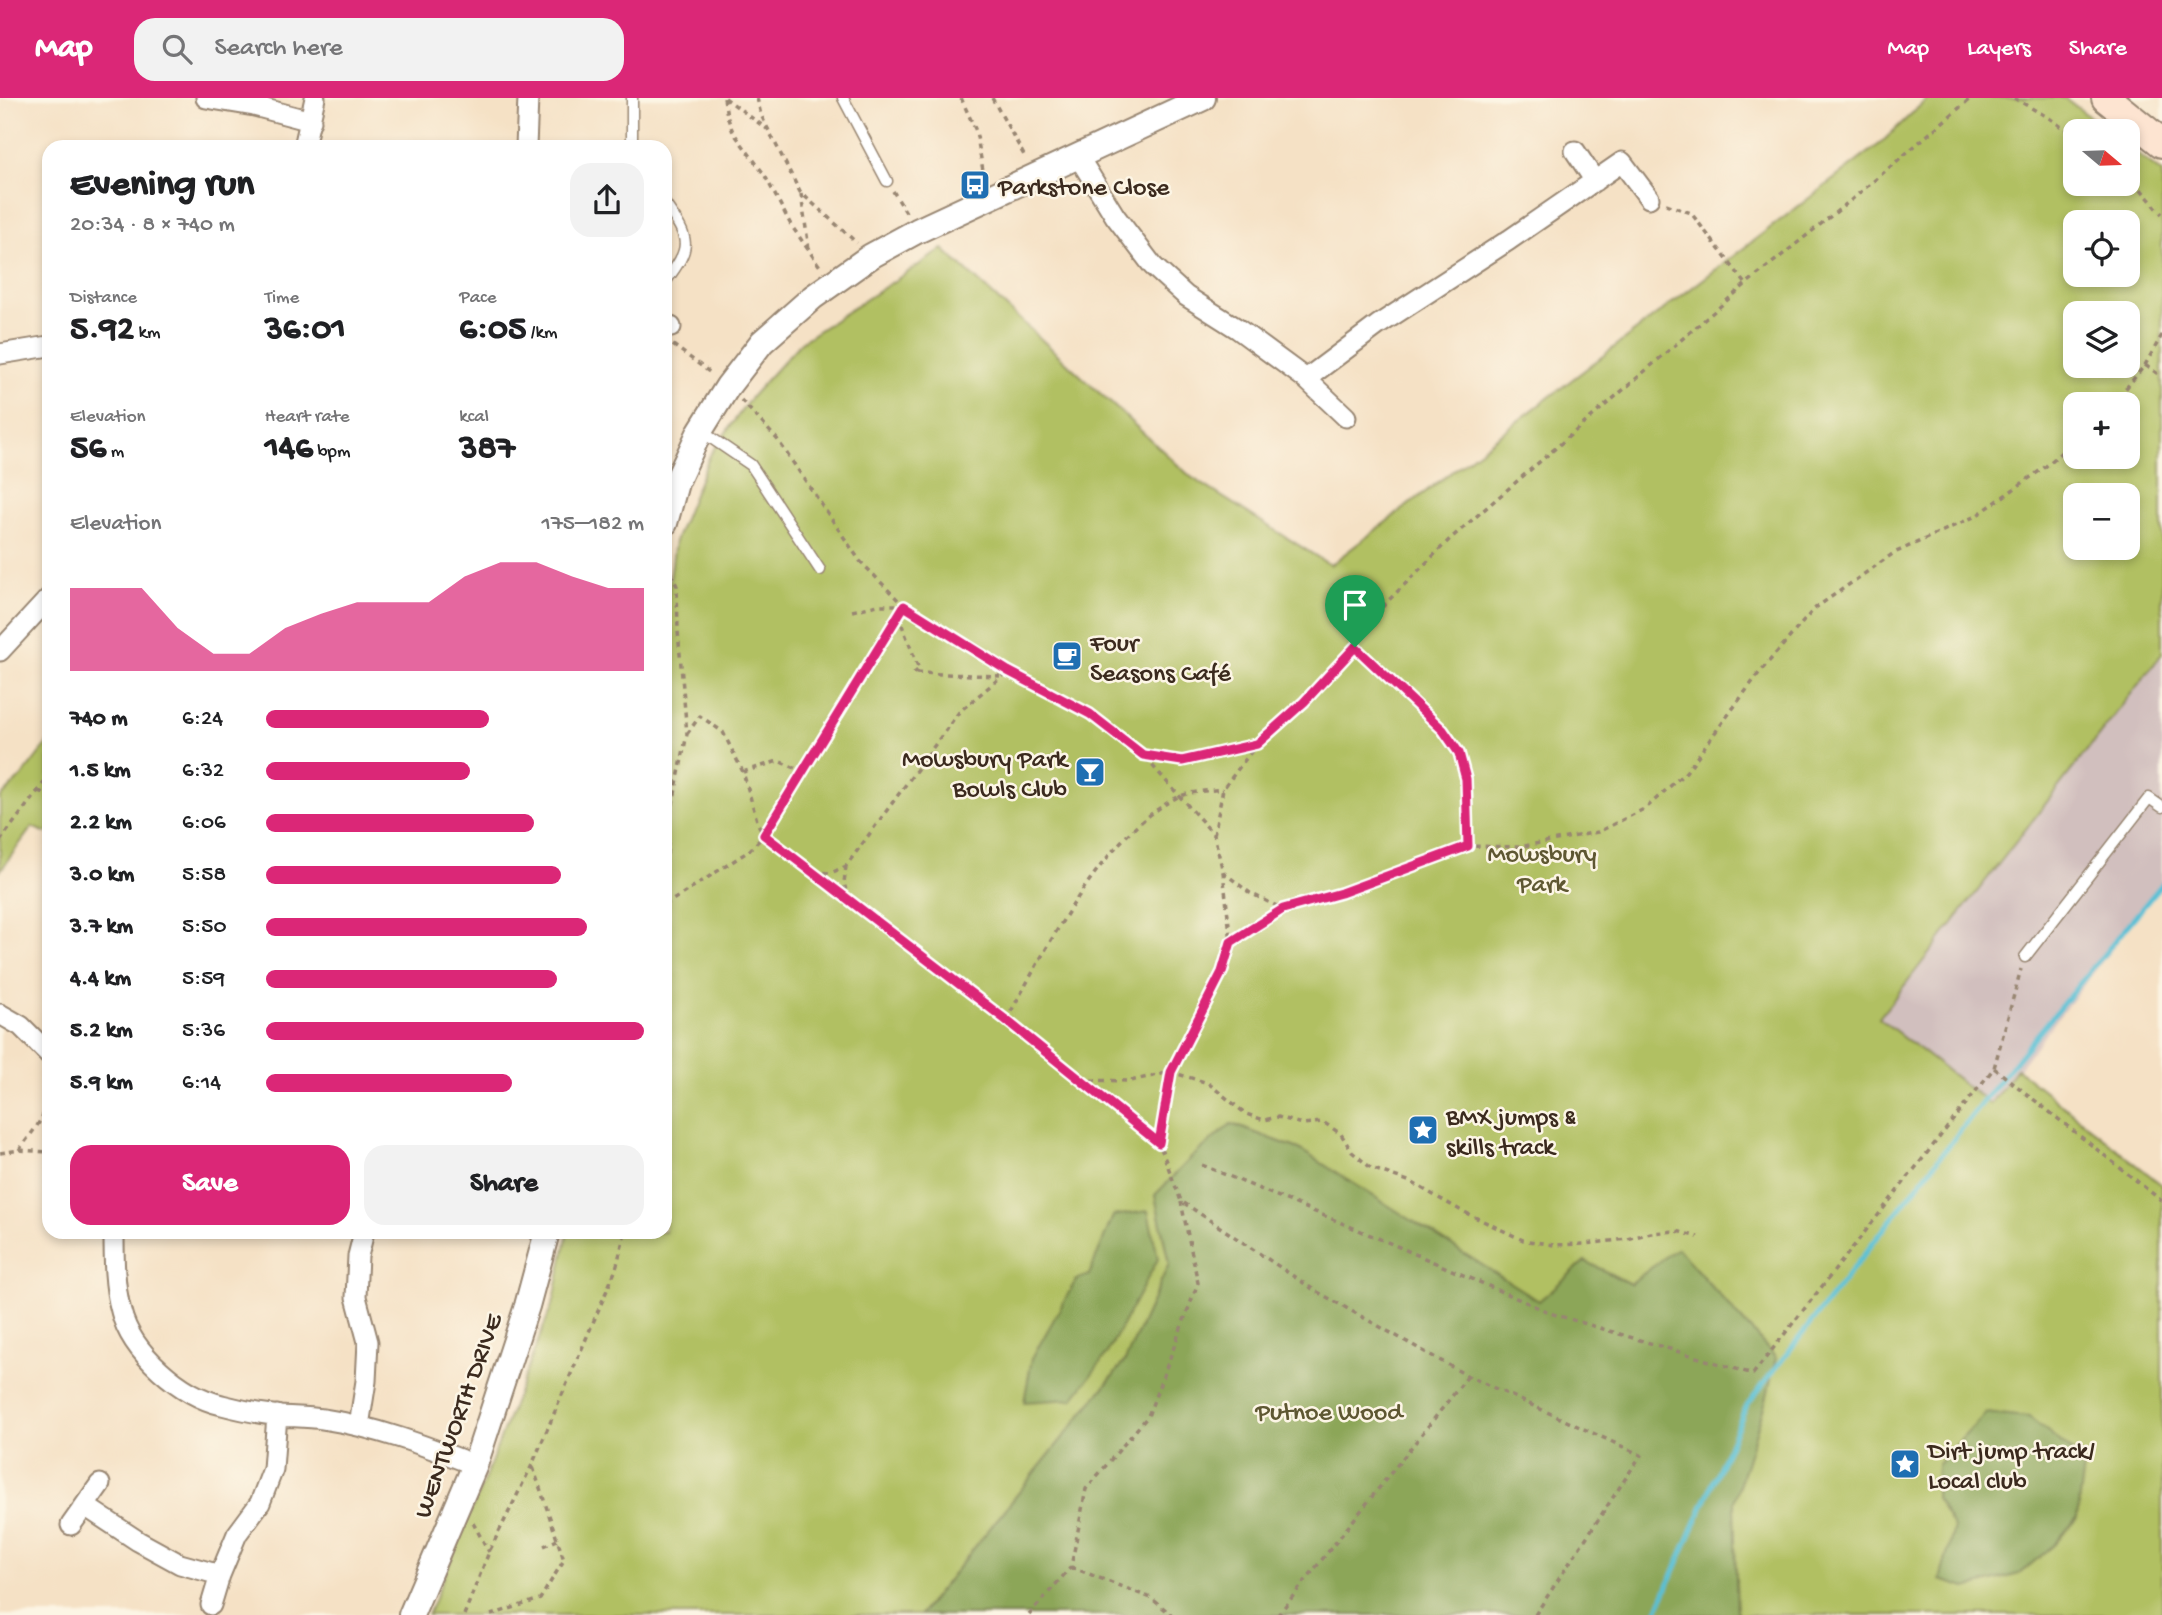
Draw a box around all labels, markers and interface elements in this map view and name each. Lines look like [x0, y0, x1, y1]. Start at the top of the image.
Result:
search box [134, 18, 624, 81]
text: Map [35, 30, 92, 68]
icon: search [158, 30, 196, 68]
text: Search here [214, 34, 343, 65]
text: Map [1887, 35, 1929, 64]
text: Layers [1967, 35, 2031, 64]
text: Share [2069, 35, 2127, 64]
north arrow [2063, 119, 2140, 196]
map controls [2063, 119, 2140, 560]
button: share [570, 163, 644, 237]
text: Evening run [70, 164, 254, 208]
bus stop icon: Parkstone Close [958, 168, 992, 202]
place label: Parkstone Close [997, 174, 1170, 205]
button: locate [2063, 210, 2140, 287]
text: 20:34 · 8 × 740 m [70, 212, 235, 239]
text: Distance [70, 287, 137, 310]
text: Time [265, 287, 299, 310]
text: Pace [459, 287, 497, 310]
button: layers [2063, 301, 2140, 378]
text: 5.92 [70, 310, 134, 351]
text: 36:01 [265, 310, 346, 351]
text: 6:05 [459, 310, 526, 351]
text: km [134, 322, 161, 345]
text: /km [526, 322, 557, 345]
button: + [2063, 392, 2140, 469]
text: Elevation [70, 406, 146, 429]
text: Heart rate [265, 406, 350, 429]
text: kcal [459, 406, 489, 429]
text: 56 [70, 429, 106, 470]
text: 146 [265, 429, 313, 470]
text: 387 [459, 429, 515, 470]
text: m [106, 441, 124, 464]
text: bpm [313, 441, 350, 464]
button: − [2063, 483, 2140, 560]
text: Elevation [70, 511, 161, 538]
text: 175–182 m [542, 511, 644, 538]
pin [1325, 575, 1385, 647]
icon: arrive [1336, 586, 1374, 624]
place label: Four Seasons Café [1089, 630, 1232, 691]
cafe icon: Four Seasons Café [1050, 639, 1084, 673]
text: 740 m [70, 706, 128, 733]
text: 6:24 [182, 706, 223, 733]
place label: Mowsbury Park Bowls Club [902, 746, 1069, 807]
bar icon: Mowsbury Park Bowls Club [1073, 755, 1107, 789]
text: 1.5 km [70, 758, 131, 785]
text: 6:32 [182, 758, 224, 785]
text: 2.2 km [70, 810, 132, 837]
text: 6:06 [182, 810, 226, 837]
park label: Mowsbury Park [1487, 841, 1597, 902]
text: 3.0 km [70, 862, 134, 889]
text: 5:58 [182, 862, 226, 889]
text: 3.7 km [70, 914, 133, 941]
text: 5:50 [182, 914, 226, 941]
text: 4.4 km [70, 966, 131, 993]
text: 5:59 [182, 966, 225, 993]
text: 5.2 km [70, 1018, 133, 1045]
text: 5:36 [182, 1018, 225, 1045]
text: 5.9 km [70, 1070, 133, 1097]
text: 6:14 [182, 1070, 221, 1097]
place label: BMX jumps & skills track [1445, 1104, 1576, 1165]
place icon: BMX jumps & skills track [1406, 1113, 1440, 1147]
button: Save [70, 1145, 350, 1225]
button: Share [364, 1145, 644, 1225]
street label: WENTWORTH DRIVE [409, 1309, 512, 1523]
park label: Putnoe Wood [1255, 1399, 1404, 1430]
place label: Dirt jump track/ Local club [1926, 1438, 2095, 1499]
place icon: Dirt jump track/ Local club [1888, 1447, 1922, 1481]

